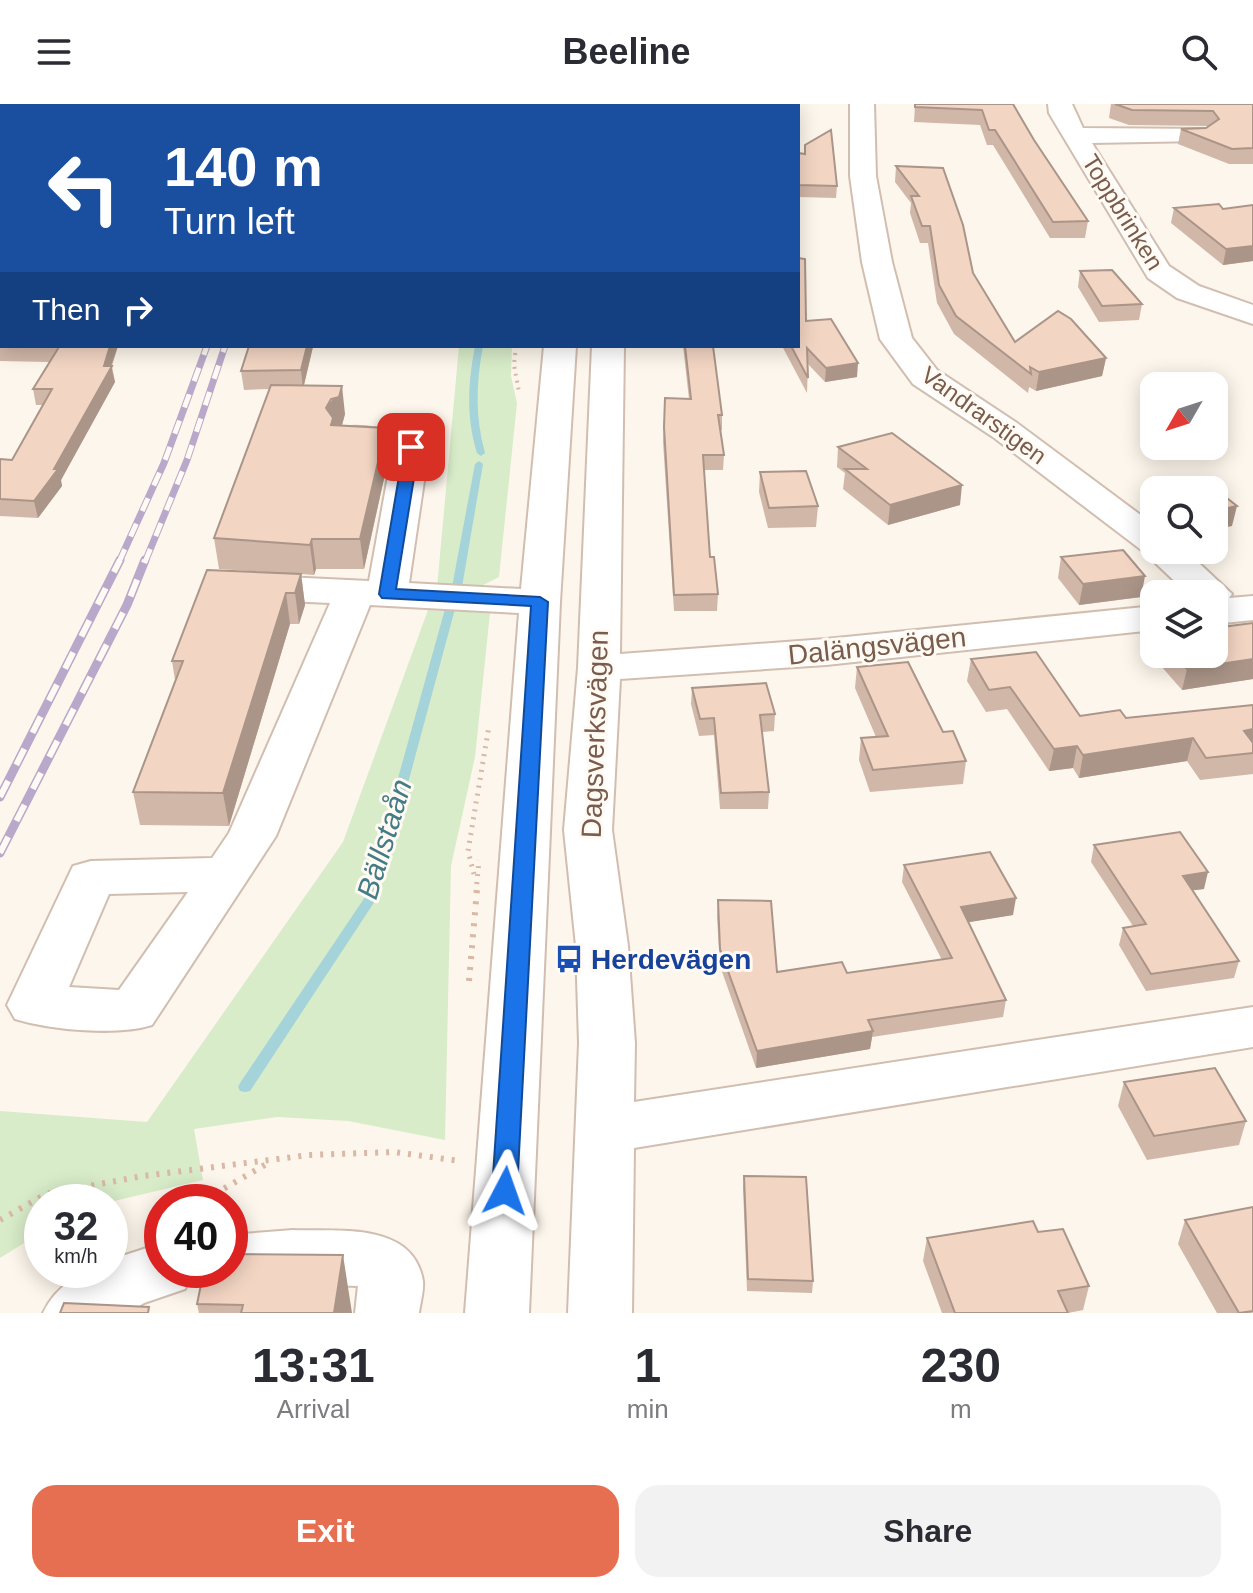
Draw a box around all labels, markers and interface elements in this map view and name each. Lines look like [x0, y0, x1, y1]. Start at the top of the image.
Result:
icon: menu [32, 30, 76, 74]
icon: search [1177, 30, 1221, 74]
text: Beeline [562, 31, 691, 72]
text: 140 m [164, 135, 323, 198]
icon: left [32, 136, 136, 240]
street label: Toppbrinken [1077, 149, 1169, 275]
text: Turn left [164, 201, 295, 242]
icon: right [116, 288, 160, 332]
text: Then [32, 293, 100, 326]
street label: Vandrarstigen [916, 361, 1052, 469]
north arrow [1140, 372, 1228, 460]
map controls [1140, 372, 1228, 668]
pin [377, 413, 445, 481]
icon: arrive [389, 425, 433, 469]
button: search [1140, 476, 1228, 564]
button: layers [1140, 580, 1228, 668]
street label: Dalängsvägen [786, 621, 968, 671]
street label: Dagsverksvägen [576, 629, 614, 839]
water label: Bällstaån [350, 775, 418, 903]
bus stop icon: Herdevägen [554, 944, 584, 974]
place label: Herdevägen [591, 944, 751, 975]
position arrow [463, 1149, 547, 1233]
speed limit sign: 40 [144, 1184, 248, 1288]
text: 32 [54, 1204, 98, 1248]
text: km/h [54, 1245, 98, 1267]
text: 13:31 [252, 1339, 375, 1392]
text: 1 [634, 1339, 661, 1392]
text: 230 [921, 1339, 1001, 1392]
text: Arrival [277, 1394, 350, 1424]
text: min [627, 1394, 669, 1424]
text: m [950, 1394, 972, 1424]
button: Exit [32, 1485, 619, 1577]
button: Share [635, 1485, 1221, 1577]

